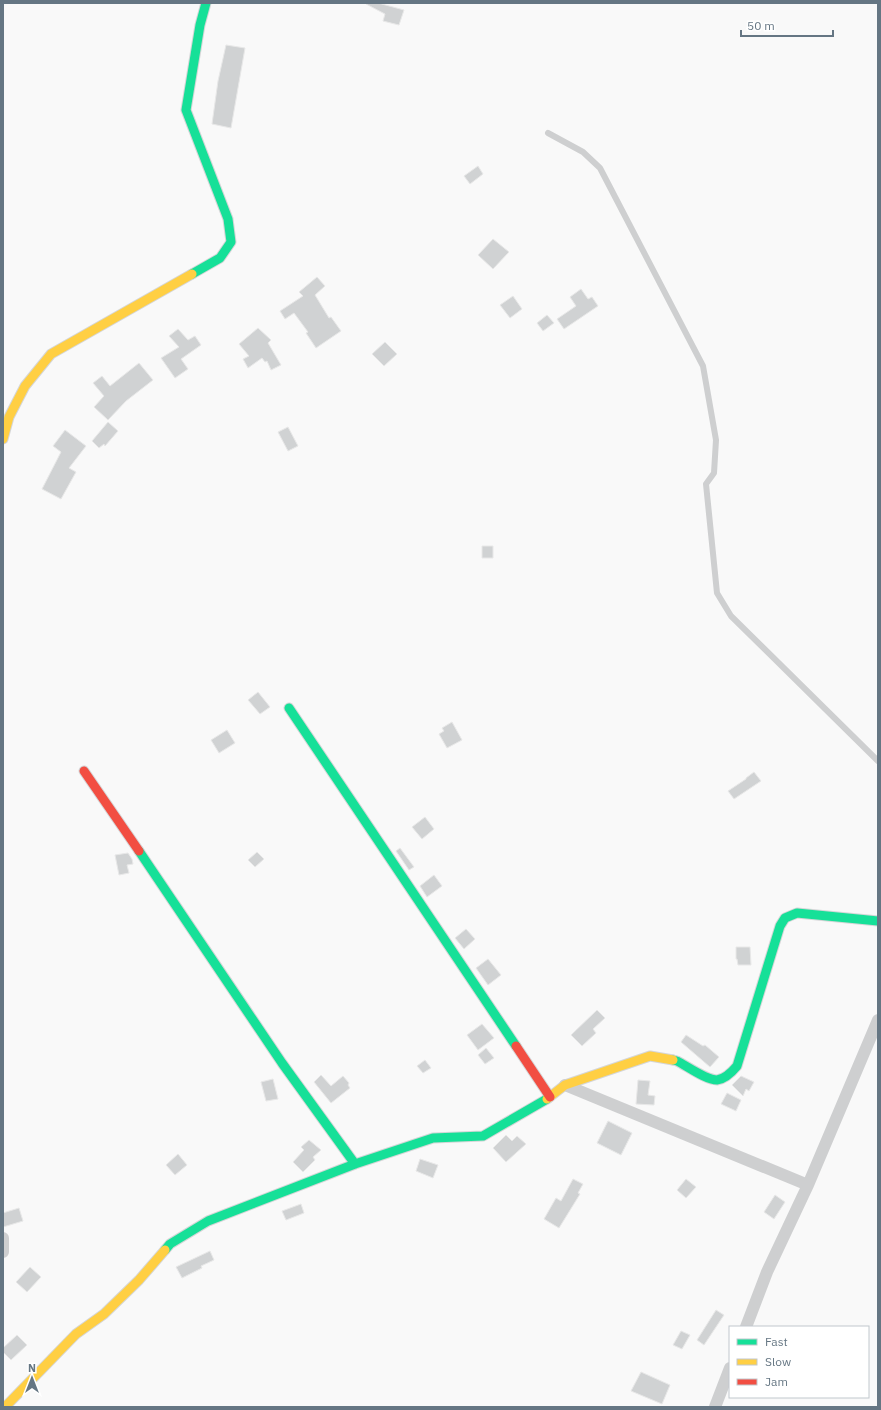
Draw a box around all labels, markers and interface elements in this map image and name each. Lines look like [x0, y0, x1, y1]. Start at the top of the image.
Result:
scale bar [741, 12, 833, 38]
text: 50 m [747, 18, 775, 33]
legend [729, 1326, 869, 1398]
text: Fast [765, 1334, 788, 1349]
text: Slow [765, 1354, 791, 1369]
north arrow [12, 1358, 52, 1398]
text: N [28, 1361, 36, 1375]
text: Jam [765, 1374, 788, 1389]

